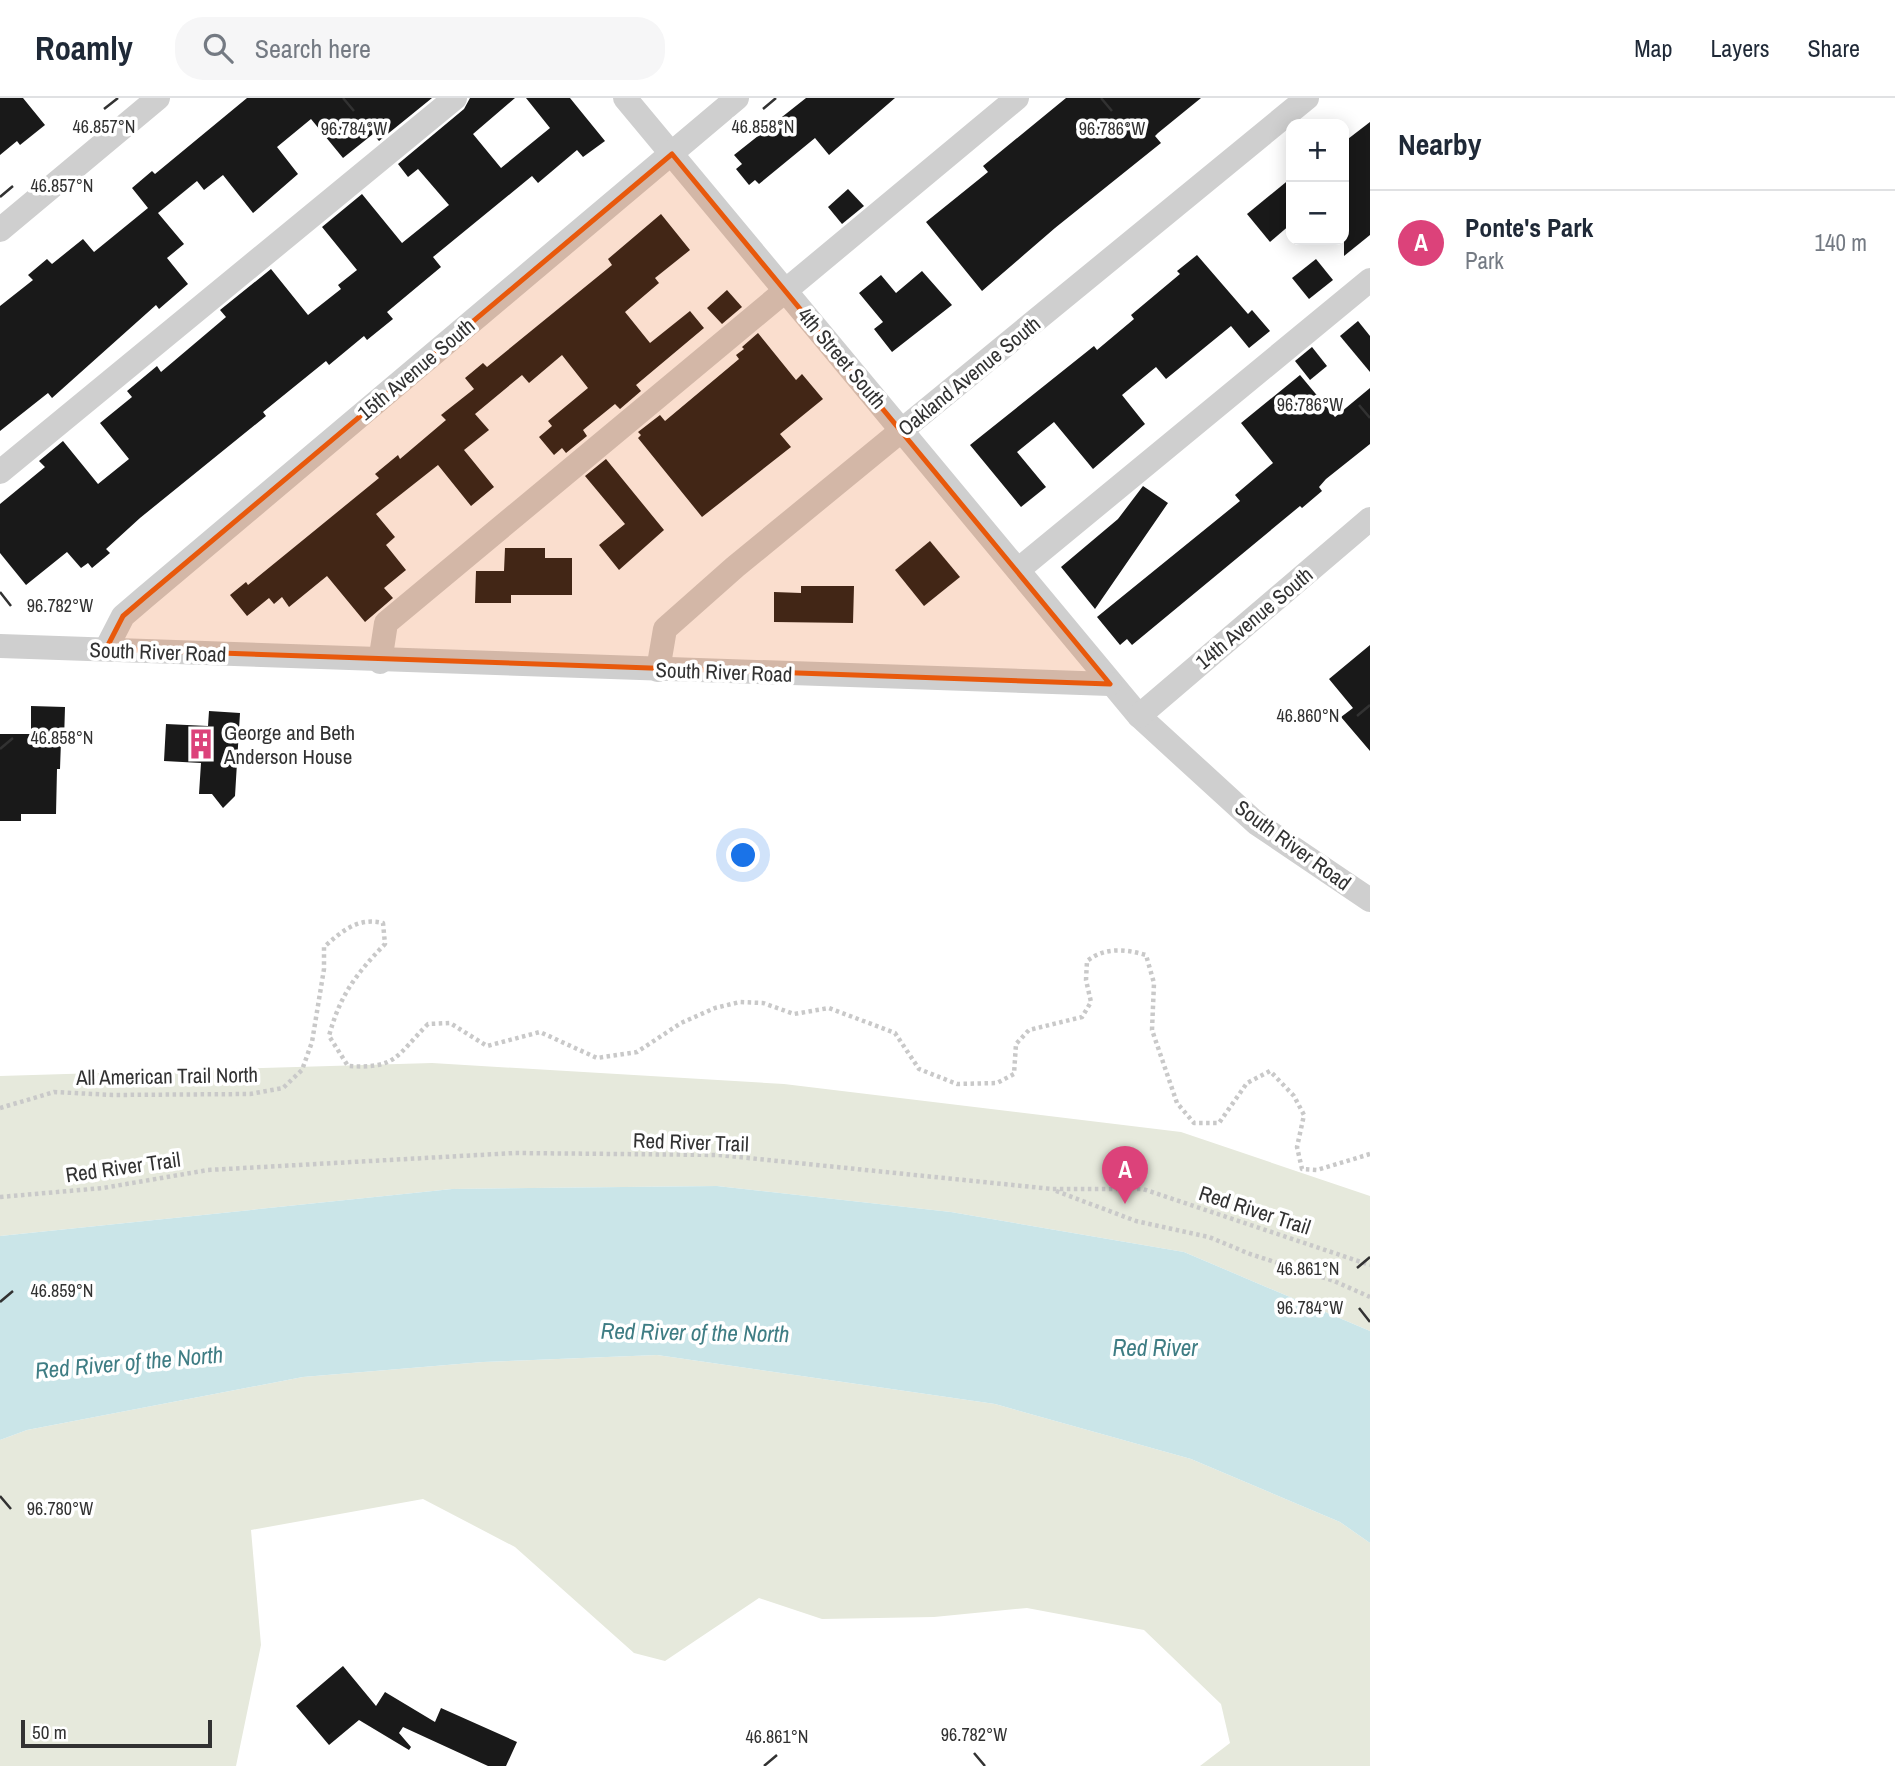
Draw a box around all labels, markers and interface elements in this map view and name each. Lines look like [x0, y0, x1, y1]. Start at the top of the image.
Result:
search box [175, 17, 665, 80]
text: Roamly [35, 26, 133, 70]
icon: search [199, 29, 237, 67]
text: Search here [255, 31, 371, 66]
text: Map [1634, 32, 1672, 64]
text: Layers [1710, 32, 1769, 64]
text: Share [1807, 32, 1860, 64]
text: 46.857°N [73, 114, 136, 139]
text: 46.858°N [732, 114, 795, 139]
text: 96.784°W [321, 116, 387, 141]
text: 96.786°W [1079, 116, 1145, 141]
map controls [1286, 119, 1349, 245]
button: + [1286, 119, 1349, 182]
text: Nearby [1398, 124, 1481, 164]
text: 46.857°N [31, 173, 94, 198]
button: − [1286, 182, 1349, 245]
text: Ponte's Park [1465, 210, 1593, 245]
text: A [1414, 227, 1428, 258]
text: 140 m [1815, 227, 1867, 258]
text: Park [1465, 245, 1504, 276]
street label: 4th Street South [791, 301, 893, 415]
street label: Oakland Avenue South [892, 309, 1046, 443]
street label: 15th Avenue South [351, 311, 481, 427]
text: 96.786°W [1277, 392, 1343, 417]
street label: 14th Avenue South [1189, 560, 1319, 676]
text: 96.782°W [27, 593, 93, 618]
street label: South River Road [89, 635, 227, 669]
street label: South River Road [655, 655, 793, 689]
text: 46.860°N [1277, 703, 1340, 728]
place label: George and Beth Anderson House [223, 718, 355, 771]
text: 46.858°N [31, 725, 94, 750]
building icon: George and Beth Anderson House [184, 727, 218, 761]
street label: South River Road [1229, 793, 1357, 897]
your location [726, 838, 760, 872]
street label: All American Trail North [75, 1060, 258, 1092]
street label: Red River Trail [633, 1125, 749, 1159]
street label: Red River Trail [64, 1145, 182, 1189]
pin: A [1102, 1146, 1148, 1204]
street label: Red River Trail [1195, 1178, 1315, 1242]
text: 46.861°N [1277, 1256, 1340, 1281]
text: 46.859°N [31, 1278, 94, 1303]
text: 96.784°W [1277, 1295, 1343, 1320]
water label: Red River of the North [600, 1315, 790, 1349]
water label: Red River [1113, 1332, 1198, 1363]
water label: Red River of the North [34, 1338, 224, 1386]
text: 96.780°W [27, 1496, 93, 1521]
scale bar [21, 1717, 212, 1749]
text: 50 m [32, 1719, 67, 1745]
text: 96.782°W [941, 1722, 1007, 1747]
text: 46.861°N [746, 1724, 809, 1749]

